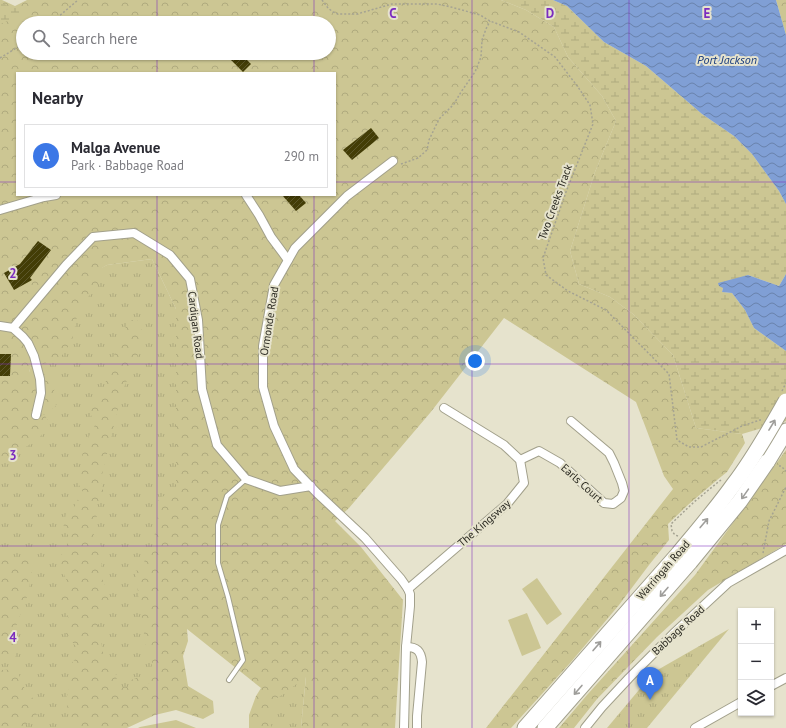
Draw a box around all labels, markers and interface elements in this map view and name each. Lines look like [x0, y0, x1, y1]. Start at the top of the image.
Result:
text: C [389, 5, 397, 22]
text: D [546, 5, 554, 22]
text: E [704, 5, 711, 22]
search box [16, 16, 336, 60]
icon: search [30, 27, 52, 49]
text: Search here [62, 29, 138, 48]
water label: Port Jackson [697, 52, 757, 67]
text: Nearby [32, 87, 83, 109]
text: Malga Avenue [71, 138, 160, 157]
text: A [42, 148, 50, 165]
text: 290 m [284, 148, 319, 165]
text: Park · Babbage Road [71, 157, 184, 174]
street label: Two Creeks Track [535, 162, 575, 242]
text: 2 [9, 265, 17, 282]
street label: Ormonde Road [257, 285, 281, 357]
street label: Cardigan Road [185, 291, 207, 360]
your location [465, 351, 485, 371]
one-way arrow [769, 419, 777, 431]
text: 3 [9, 447, 17, 464]
street label: Earls Court [558, 461, 606, 506]
one-way arrow [741, 489, 749, 500]
street label: The Kingsway [455, 496, 514, 550]
one-way arrow [699, 518, 708, 529]
street label: Warringah Road [633, 537, 693, 603]
one-way arrow [659, 586, 668, 597]
street label: Babbage Road [649, 602, 707, 658]
map controls [738, 608, 774, 716]
button: + [738, 608, 774, 644]
text: 4 [9, 629, 17, 646]
one-way arrow [592, 641, 601, 651]
button: − [738, 644, 774, 680]
pin: A [637, 667, 663, 700]
button: layers [738, 680, 774, 716]
one-way arrow [574, 684, 583, 695]

